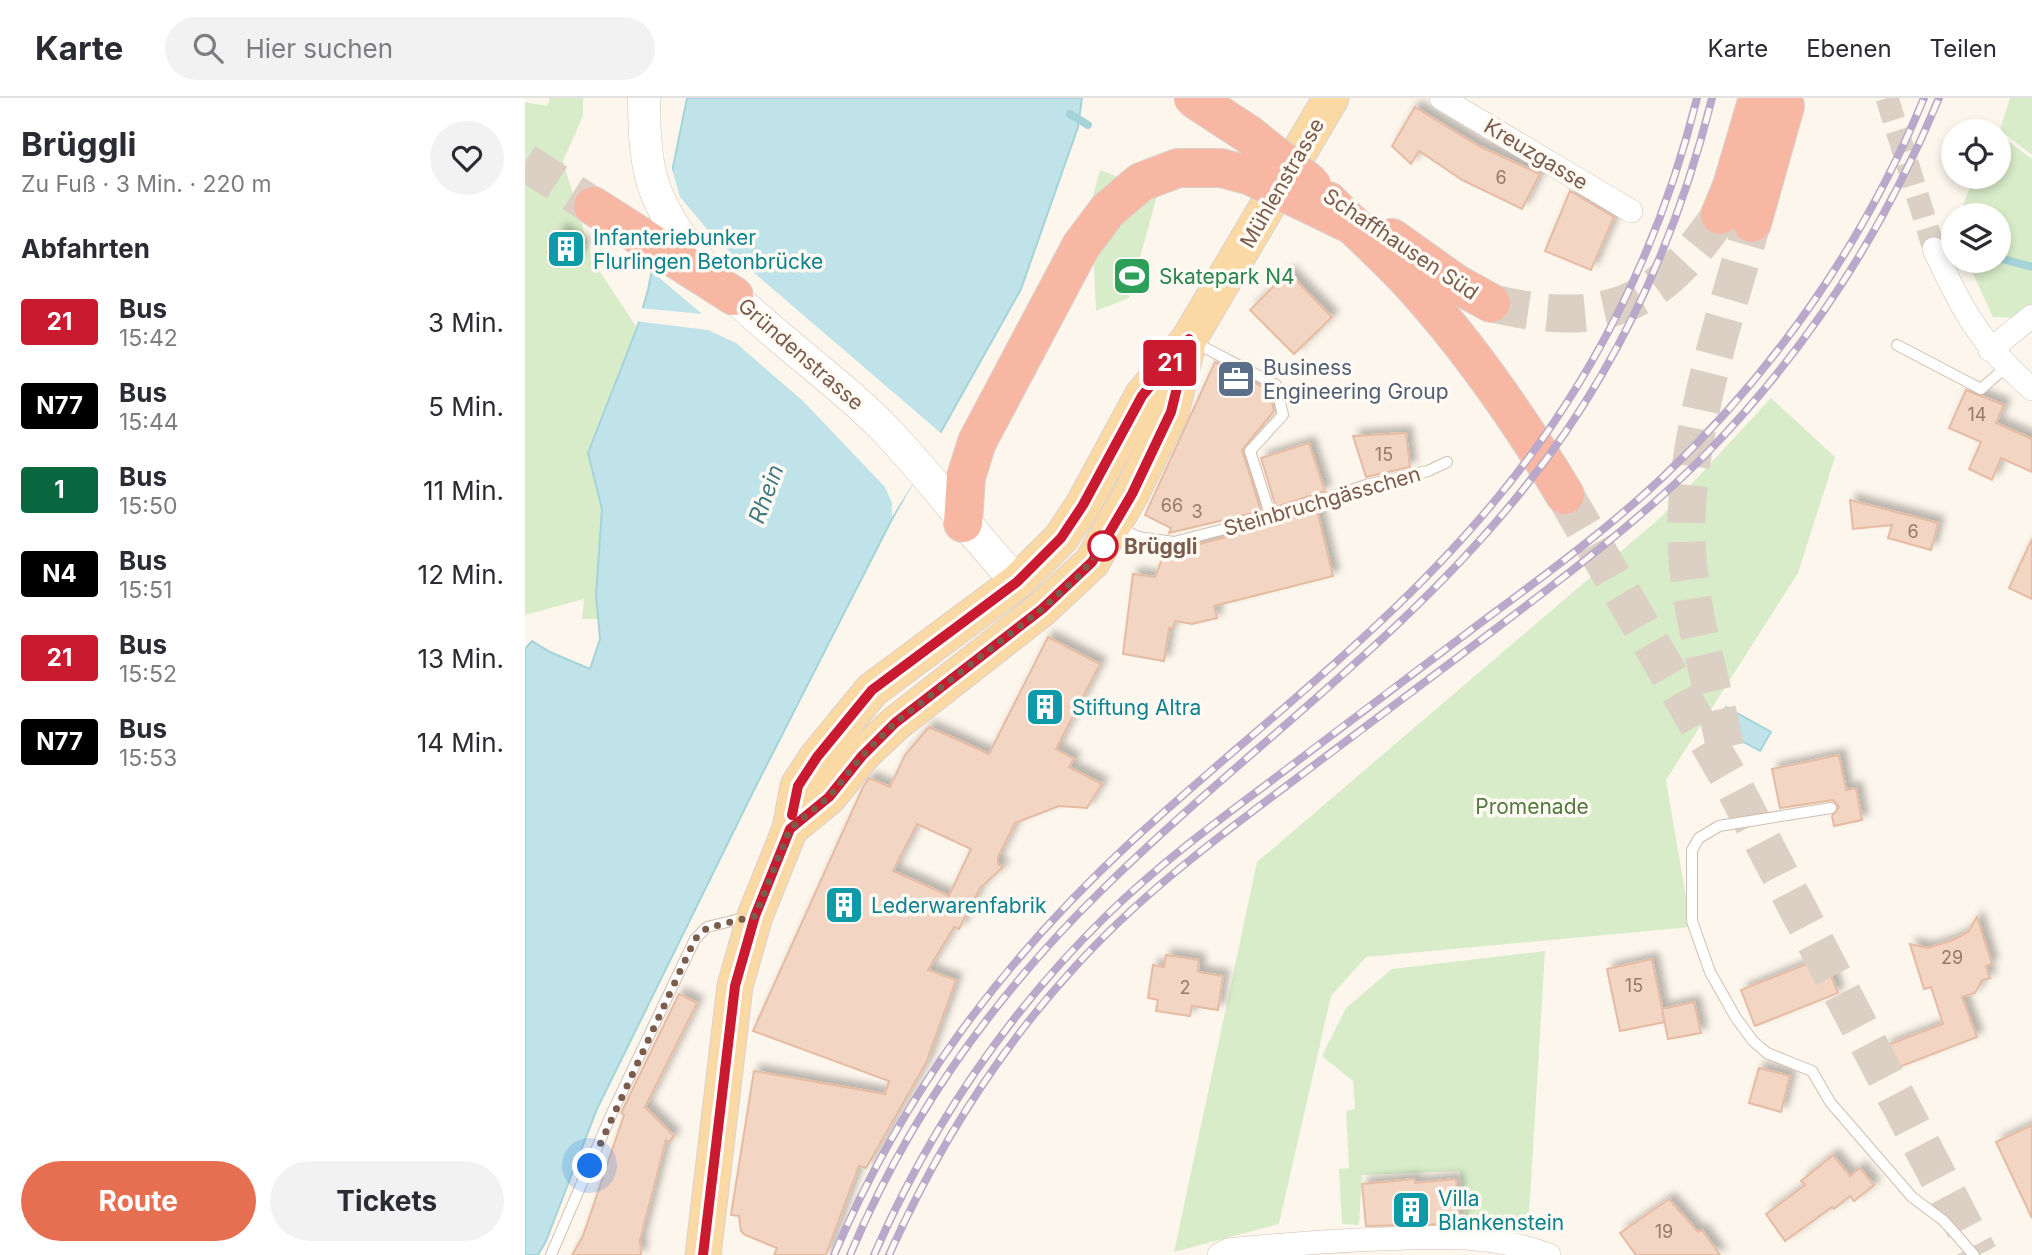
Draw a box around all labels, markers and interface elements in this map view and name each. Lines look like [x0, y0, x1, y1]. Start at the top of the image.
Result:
search box [165, 17, 655, 80]
text: Karte [35, 28, 123, 68]
icon: search [189, 29, 227, 67]
text: Hier suchen [245, 33, 393, 64]
text: Karte [1708, 34, 1768, 63]
text: Ebenen [1806, 34, 1892, 63]
text: Teilen [1930, 34, 1997, 63]
street label: Kreuzgasse [1480, 113, 1592, 195]
street label: Mühlenstrasse [1235, 114, 1329, 252]
map controls [1941, 119, 2011, 273]
button: locate [1941, 119, 2011, 189]
button: heart [430, 121, 504, 195]
text: Brüggli [21, 124, 136, 164]
house number: 6 [1495, 167, 1507, 188]
text: Zu Fuß · 3 Min. · 220 m [21, 170, 272, 198]
street label: Schaffhausen Süd [1319, 183, 1483, 305]
button: layers [1941, 203, 2011, 273]
place label: Infanteriebunker Flurlingen Betonbrücke [593, 225, 823, 274]
building icon: Infanteriebunker Flurlingen Betonbrücke [545, 228, 587, 270]
text: Abfahrten [21, 233, 150, 264]
sports icon: Skatepark N4 [1111, 255, 1153, 297]
place label: Skatepark N4 [1159, 264, 1295, 289]
text: Bus [119, 293, 167, 324]
street label: Gründenstrasse [733, 293, 869, 415]
text: 21 [47, 307, 72, 336]
text: 3 Min. [428, 307, 504, 338]
text: 15:42 [119, 324, 178, 352]
line badge: 21 [1139, 340, 1201, 386]
text: 21 [1157, 348, 1183, 377]
place label: Business Engineering Group [1263, 355, 1449, 404]
office icon: Business Engineering Group [1215, 358, 1257, 400]
text: Bus [119, 377, 167, 408]
text: N77 [36, 391, 83, 420]
text: 5 Min. [428, 391, 504, 422]
house number: 14 [1968, 404, 1986, 425]
text: 15:44 [119, 408, 179, 436]
house number: 15 [1375, 444, 1393, 465]
text: Bus [119, 461, 167, 492]
water label: Rhein [742, 461, 790, 527]
street label: Steinbruchgässchen [1221, 461, 1423, 541]
text: 1 [54, 475, 65, 504]
text: 11 Min. [423, 475, 504, 506]
text: 15:50 [119, 492, 177, 520]
house number: 66 [1161, 495, 1183, 516]
house number: 3 [1191, 501, 1203, 522]
house number: 6 [1907, 521, 1919, 542]
marker: Brüggli [1088, 531, 1118, 561]
place label: Brüggli [1124, 534, 1197, 559]
text: Bus [119, 545, 167, 576]
text: N4 [42, 559, 77, 588]
text: 12 Min. [418, 559, 504, 590]
text: 15:51 [119, 576, 172, 604]
text: Bus [119, 629, 167, 660]
text: 21 [47, 643, 72, 672]
text: 13 Min. [417, 643, 504, 674]
text: 15:52 [119, 660, 177, 688]
building icon: Stiftung Altra [1024, 686, 1066, 728]
place label: Stiftung Altra [1072, 695, 1201, 720]
text: Bus [119, 713, 167, 744]
text: N77 [36, 727, 83, 756]
text: 14 Min. [417, 727, 504, 758]
text: 15:53 [119, 744, 177, 772]
park label: Promenade [1475, 794, 1589, 819]
building icon: Lederwarenfabrik [823, 884, 865, 926]
place label: Lederwarenfabrik [871, 893, 1047, 918]
house number: 29 [1941, 947, 1963, 968]
house number: 15 [1625, 975, 1643, 996]
house number: 2 [1180, 977, 1190, 998]
your location [572, 1148, 607, 1183]
button: Route [21, 1161, 256, 1241]
button: Tickets [270, 1161, 504, 1241]
place label: Villa Blankenstein [1438, 1186, 1564, 1235]
building icon: Villa Blankenstein [1390, 1189, 1432, 1231]
house number: 19 [1655, 1221, 1673, 1242]

